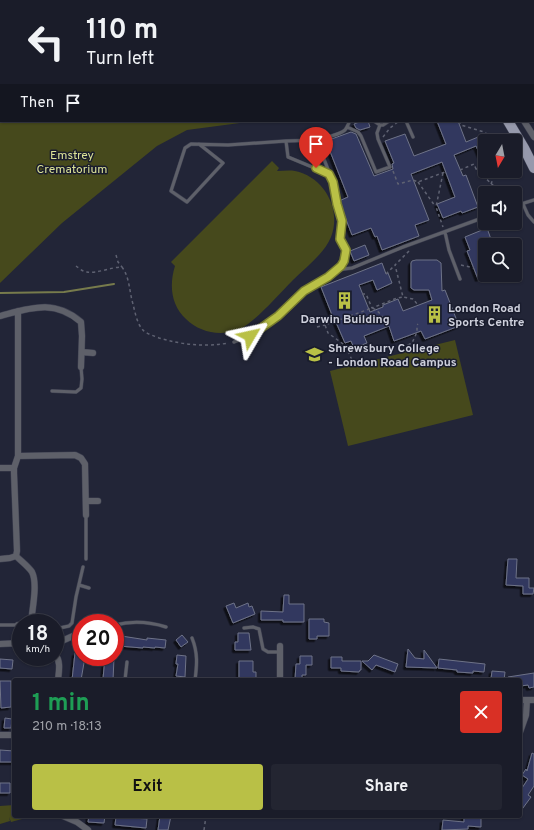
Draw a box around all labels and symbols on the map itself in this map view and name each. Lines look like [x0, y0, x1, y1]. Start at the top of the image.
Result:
pin [299, 127, 333, 168]
north arrow [478, 134, 522, 178]
park label: Emstrey Crematorium [37, 148, 107, 178]
building icon: Darwin Building [335, 290, 355, 310]
place label: London Road Sports Centre [448, 301, 525, 331]
building icon: London Road Sports Centre [425, 305, 445, 325]
place label: Darwin Building [300, 312, 390, 328]
position arrow [229, 315, 271, 357]
place label: Shrewsbury College - London Road Campus [328, 341, 457, 371]
school or university icon: Shrewsbury College - London Road Campus [305, 345, 325, 365]
speed limit sign: 20 [72, 614, 124, 666]

